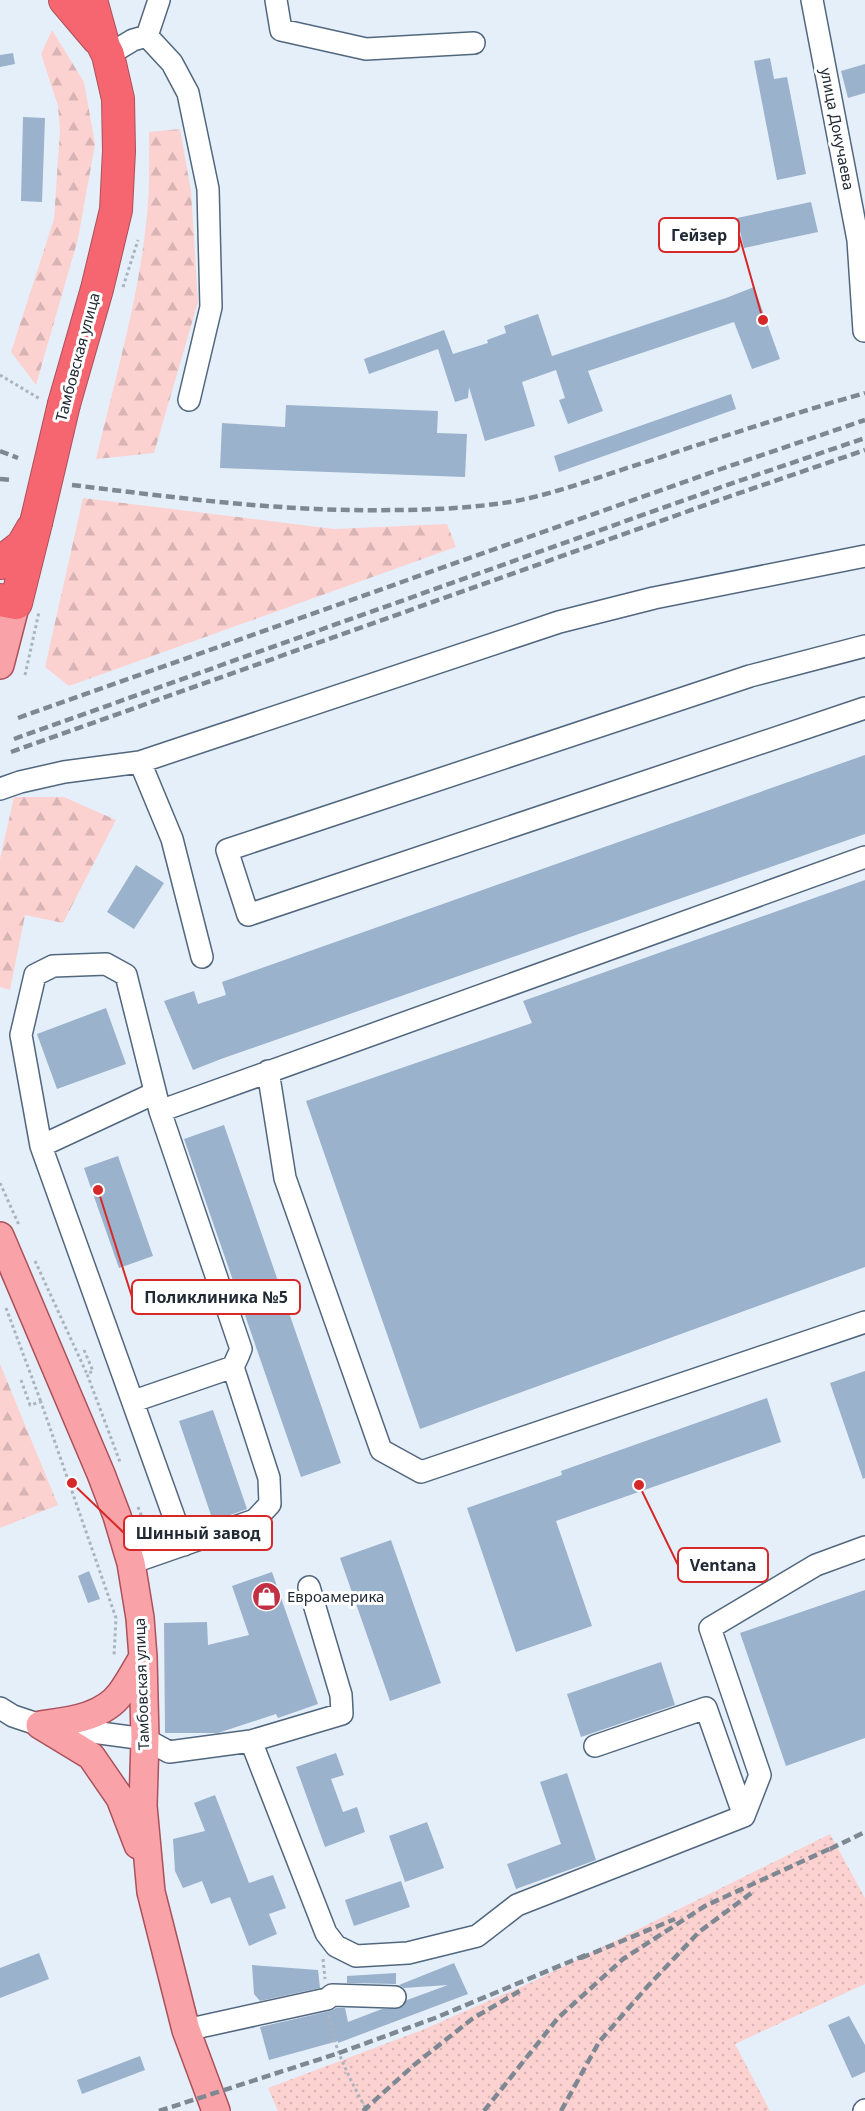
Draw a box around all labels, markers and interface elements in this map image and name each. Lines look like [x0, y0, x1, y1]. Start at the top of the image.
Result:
street label: улица Докучаева [816, 66, 860, 192]
callout: Гейзер [659, 218, 739, 252]
text: Гейзер [671, 224, 727, 246]
street label: Тамбовская улица [50, 290, 104, 423]
callout: Поликлиника №5 [132, 1280, 300, 1314]
text: Поликлиника №5 [144, 1286, 288, 1308]
callout: Шинный завод [124, 1516, 272, 1550]
text: Шинный завод [136, 1522, 261, 1544]
callout: Ventana [678, 1548, 768, 1582]
text: Ventana [690, 1554, 756, 1576]
shop icon: Евроамерика [250, 1581, 282, 1613]
place label: Евроамерика [287, 1586, 384, 1606]
street label: Тамбовская улица [129, 1618, 153, 1751]

